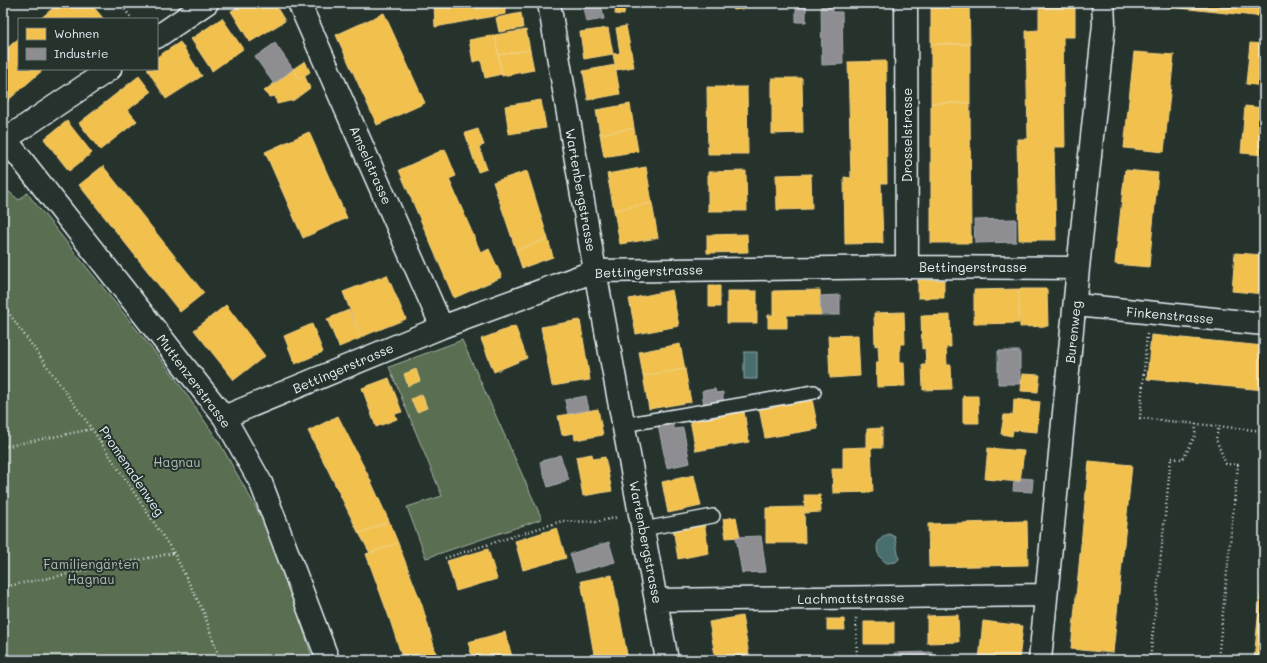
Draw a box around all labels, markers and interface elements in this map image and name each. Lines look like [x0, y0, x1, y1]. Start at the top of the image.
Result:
legend [18, 18, 158, 70]
text: Wohnen [54, 25, 99, 41]
text: Industrie [54, 45, 108, 61]
street label: Drosselstrasse [898, 88, 915, 182]
street label: Amselstrasse [347, 123, 396, 207]
street label: Wartenbergstrasse [562, 127, 601, 253]
street label: Bettingerstrasse [919, 258, 1027, 275]
street label: Bettingerstrasse [595, 260, 703, 281]
street label: Burenweg [1061, 300, 1084, 364]
street label: Finkenstrasse [1125, 302, 1215, 327]
street label: Muttenzerstrasse [154, 330, 235, 431]
street label: Bettingerstrasse [290, 339, 396, 397]
street label: Promenadenweg [96, 422, 169, 519]
park label: Hagnau [153, 453, 201, 470]
street label: Wartenbergstrasse [626, 479, 667, 605]
park label: Familiengärten Hagnau [43, 555, 139, 587]
street label: Lachmattstrasse [797, 588, 905, 607]

